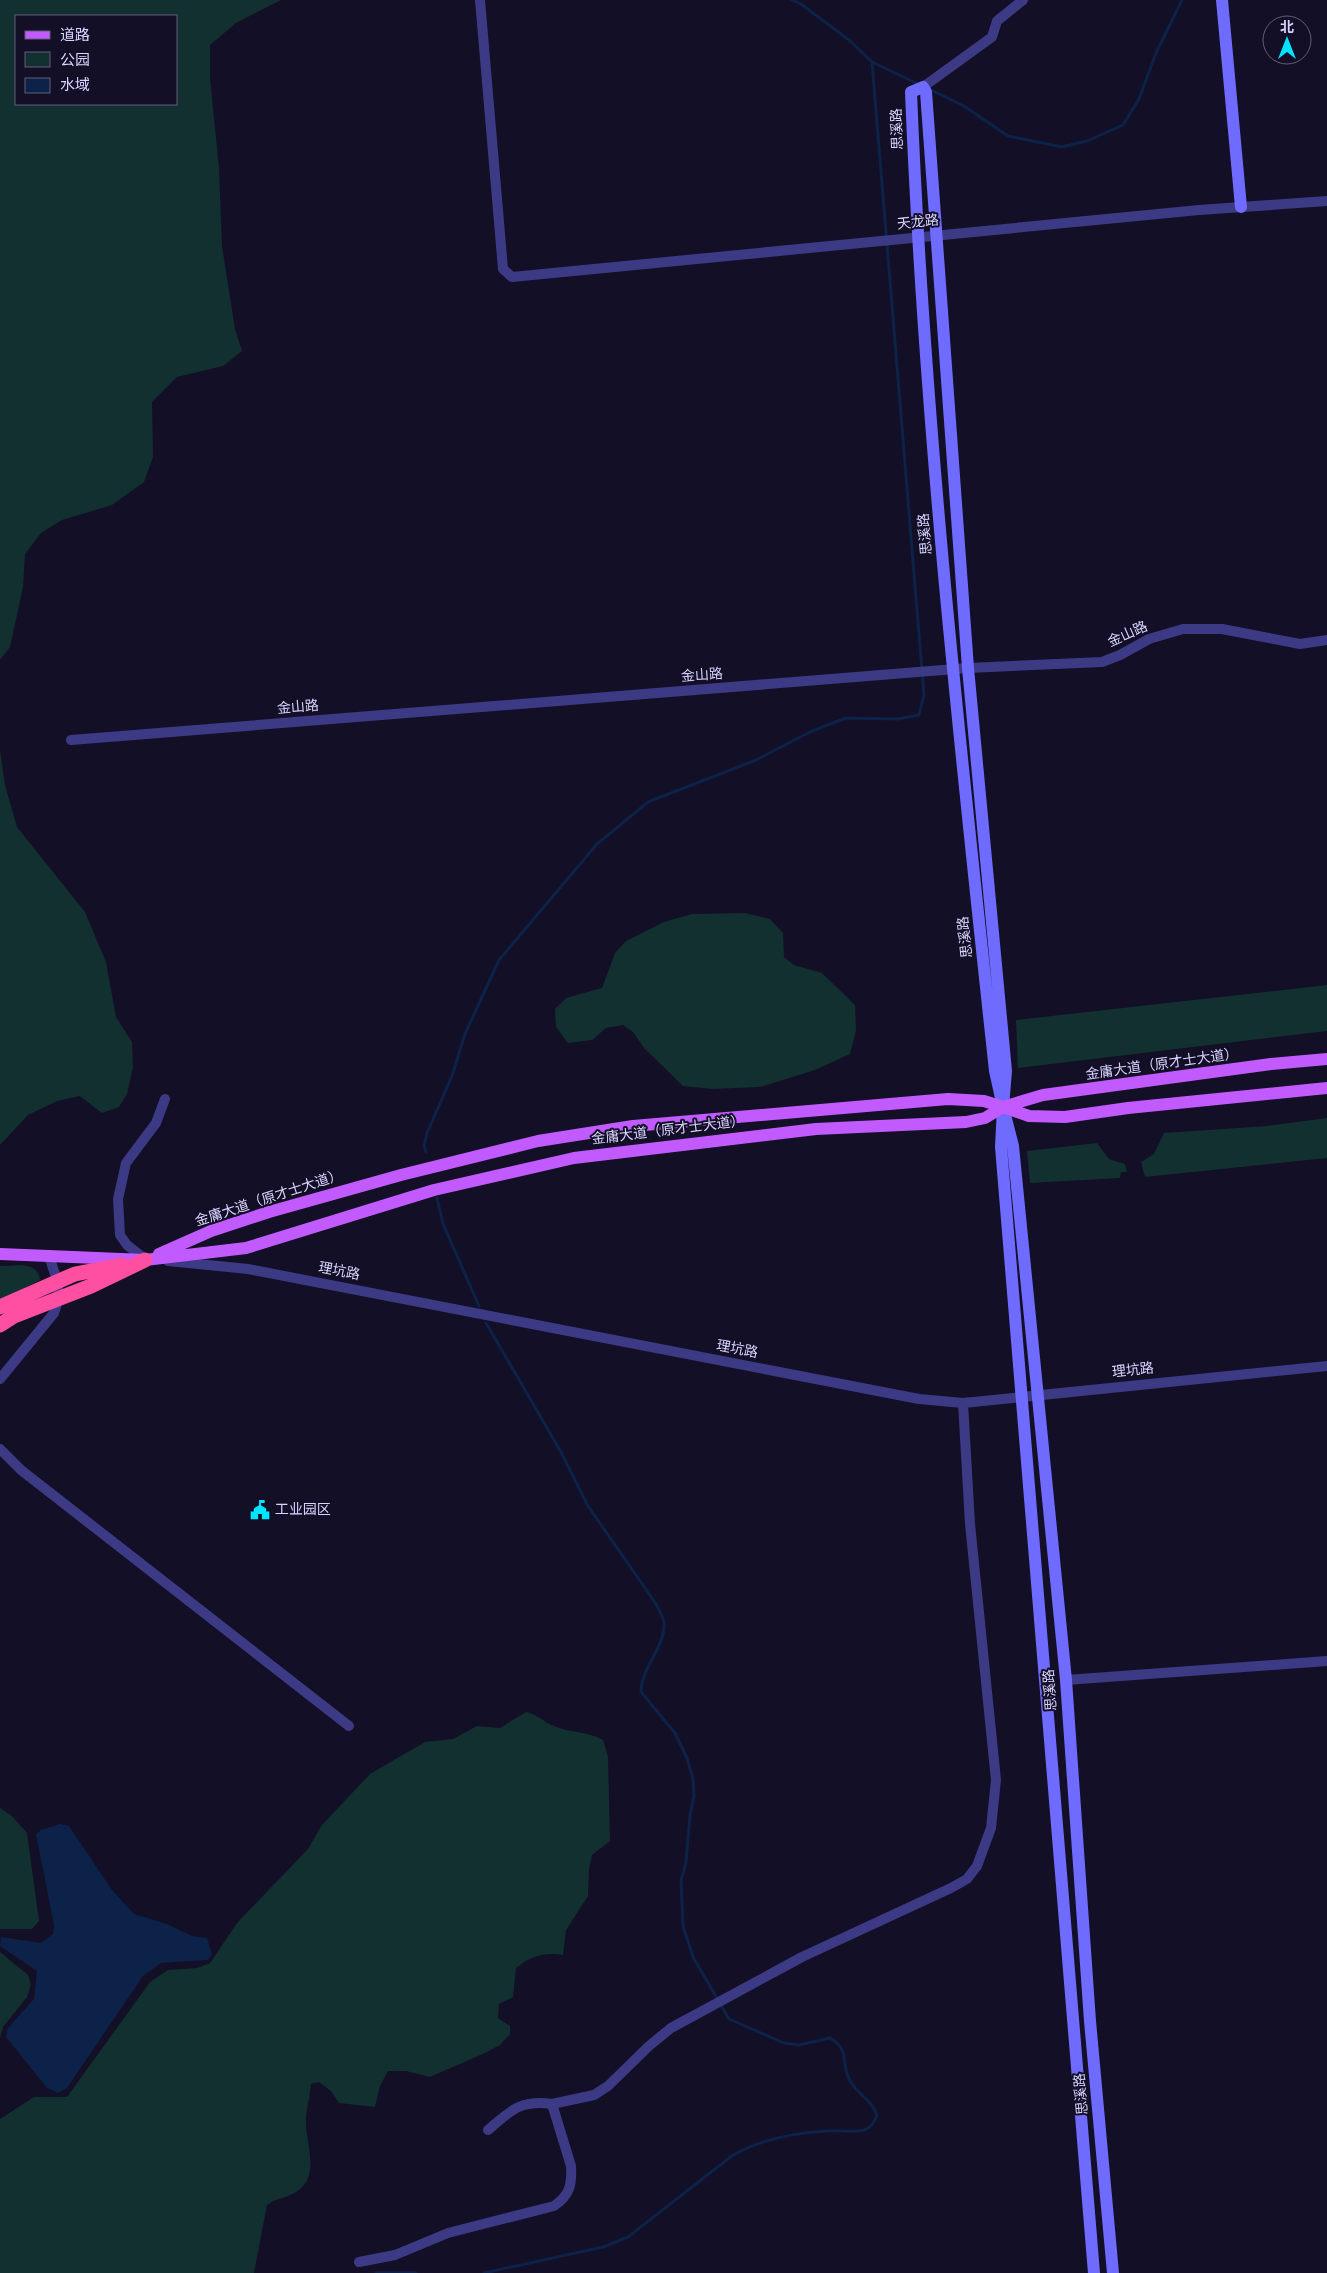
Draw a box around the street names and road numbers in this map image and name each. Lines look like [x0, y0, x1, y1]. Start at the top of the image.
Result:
street label: 思溪路 [889, 108, 907, 150]
street label: 天龙路 [896, 211, 940, 234]
street label: 思溪路 [916, 512, 936, 556]
street label: 金山路 [1105, 619, 1151, 651]
street label: 金山路 [680, 666, 724, 686]
street label: 金山路 [276, 698, 320, 718]
street label: 思溪路 [955, 915, 977, 959]
street label: 金庸大道（原才士大道） [1084, 1045, 1239, 1084]
street label: 金庸大道（原才士大道） [590, 1112, 745, 1149]
street label: 金庸大道（原才士大道） [193, 1166, 345, 1231]
street label: 理坑路 [317, 1259, 361, 1284]
street label: 理坑路 [715, 1337, 759, 1362]
street label: 理坑路 [1111, 1359, 1155, 1382]
street label: 思溪路 [1041, 1668, 1061, 1712]
street label: 思溪路 [1072, 2072, 1092, 2116]

